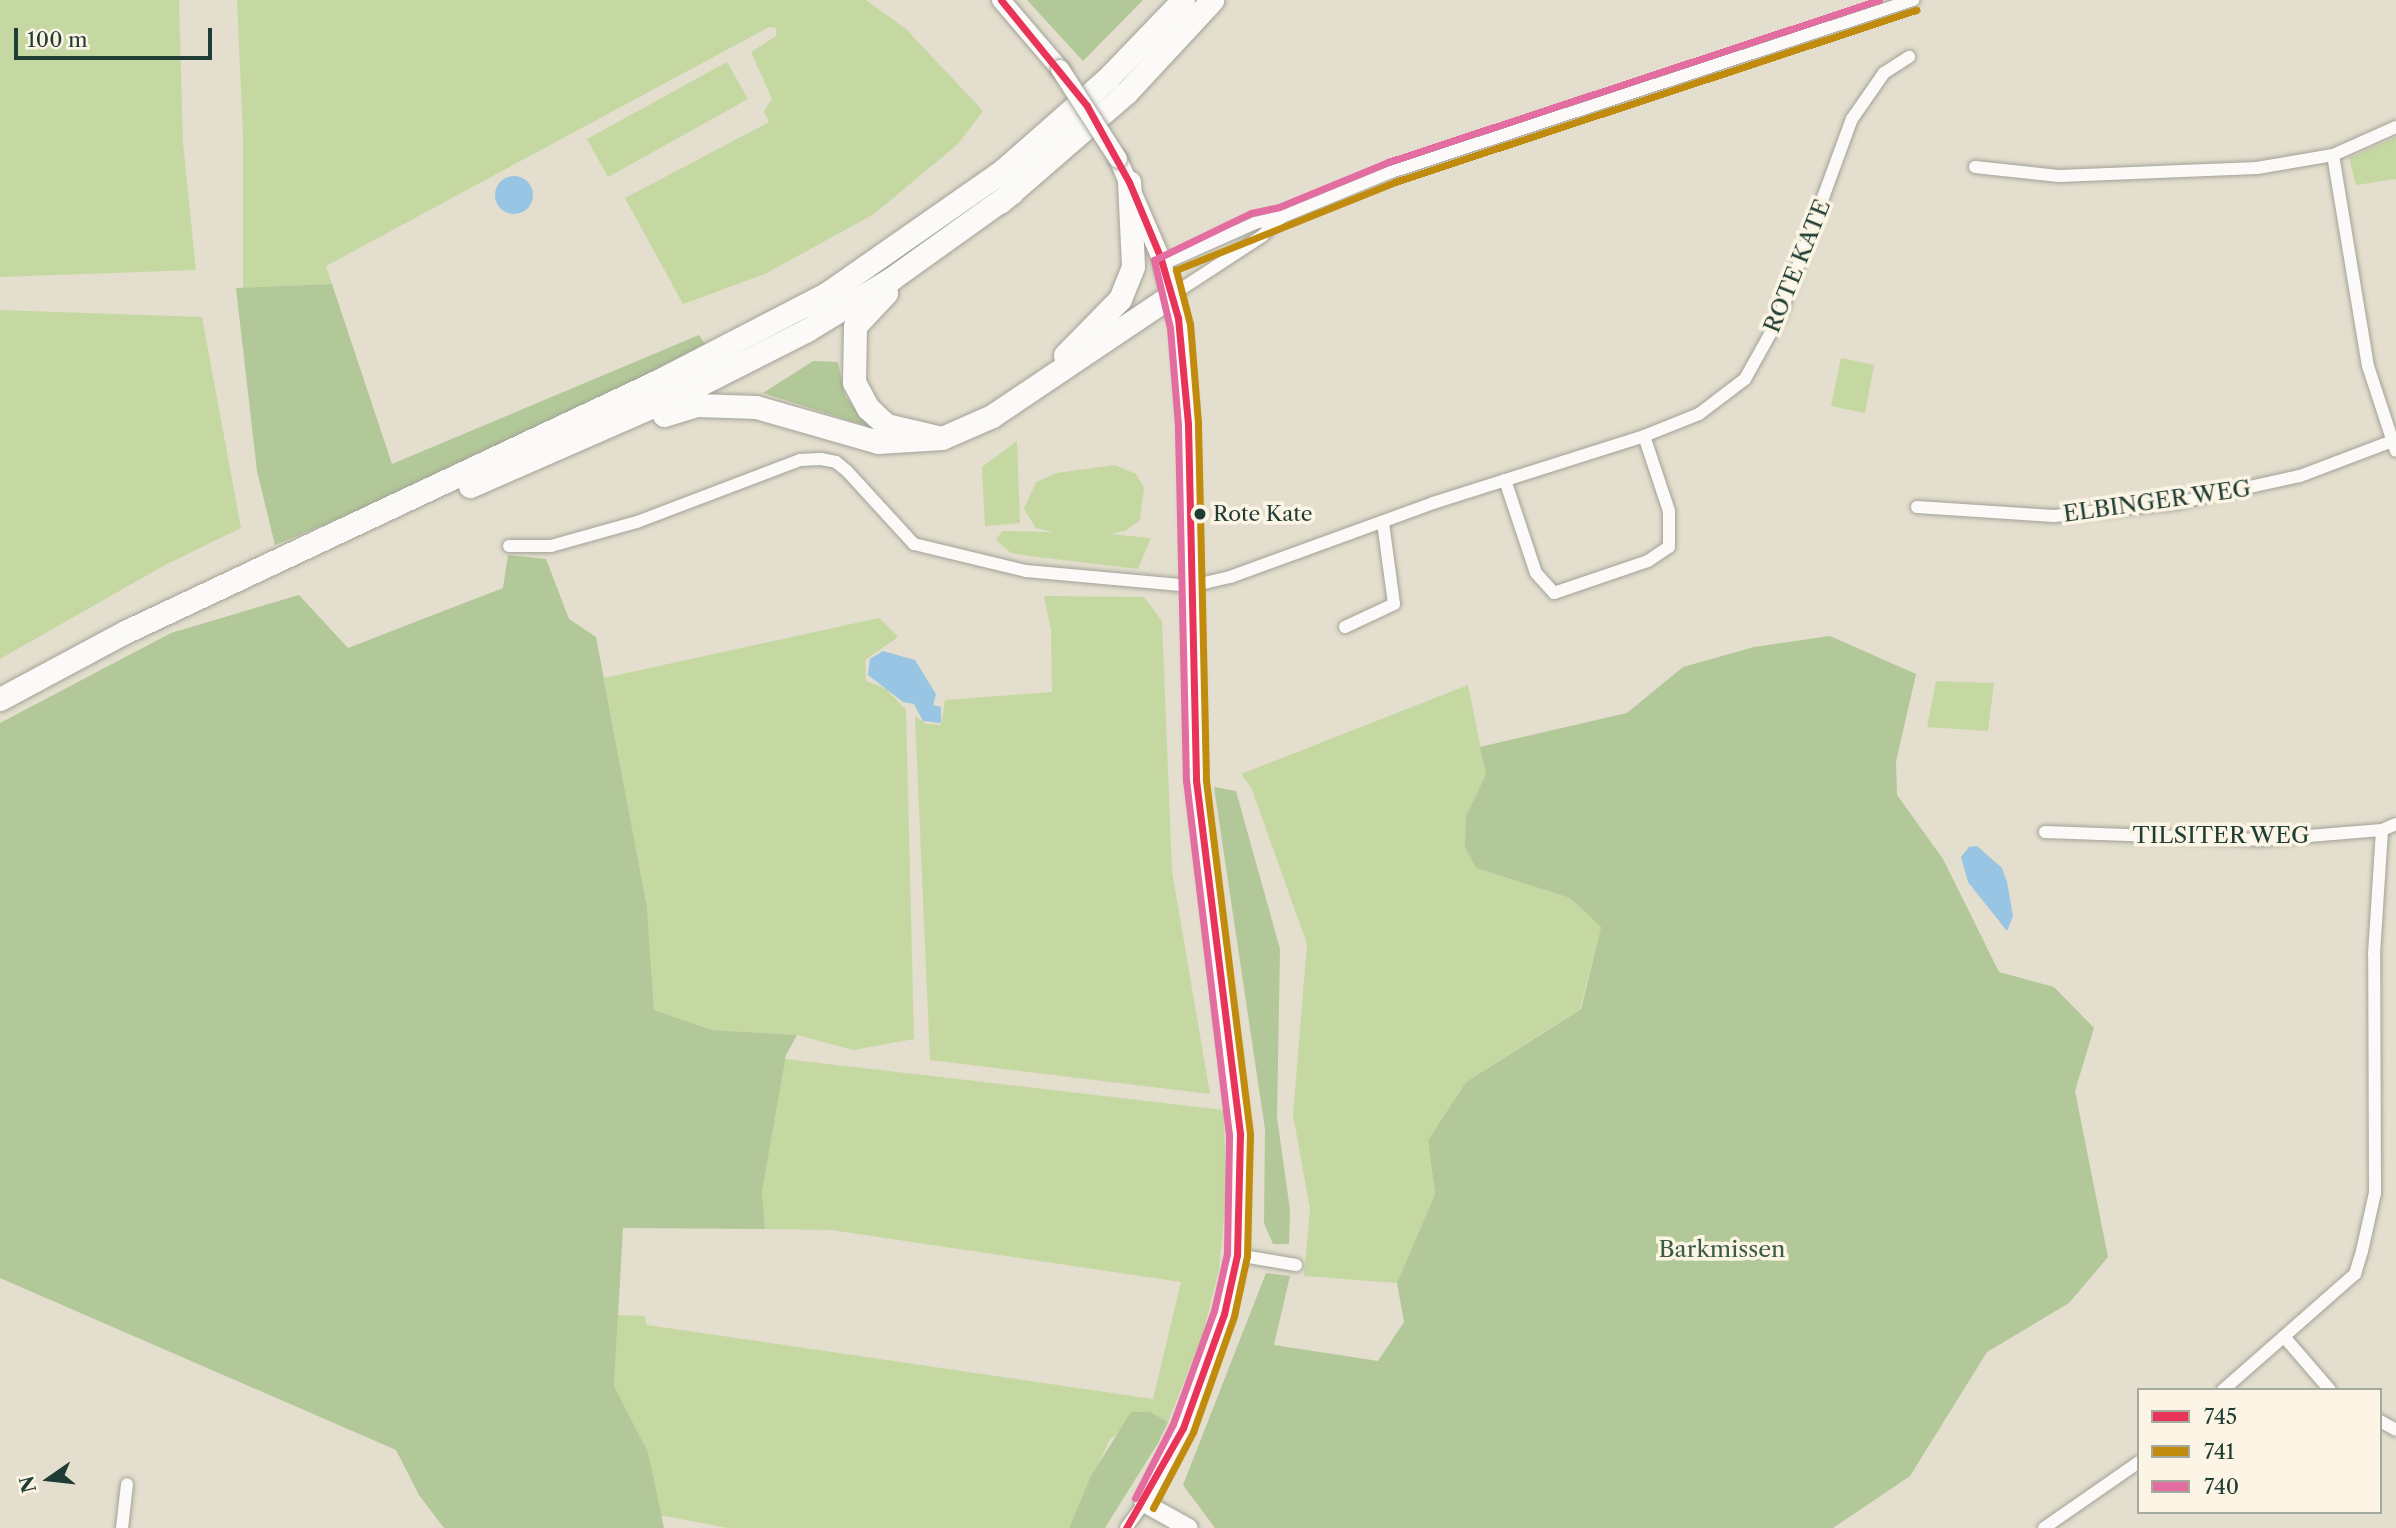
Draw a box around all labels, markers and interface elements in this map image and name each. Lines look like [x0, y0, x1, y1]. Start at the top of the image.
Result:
scale bar [18, 14, 215, 58]
text: 100 m [27, 27, 88, 52]
street label: ROTE KATE [1758, 195, 1836, 337]
street label: ELBINGER WEG [2060, 474, 2254, 528]
place label: Rote Kate [1213, 501, 1312, 527]
marker: Rote Kate [1193, 507, 1207, 521]
street label: TILSITER WEG [2132, 821, 2310, 849]
park label: Barkmissen [1659, 1235, 1785, 1263]
legend [2137, 1388, 2382, 1514]
text: 745 [2204, 1404, 2237, 1429]
text: 741 [2204, 1439, 2235, 1464]
north arrow [14, 1444, 84, 1514]
text: N [15, 1473, 41, 1495]
text: 740 [2204, 1474, 2239, 1499]

